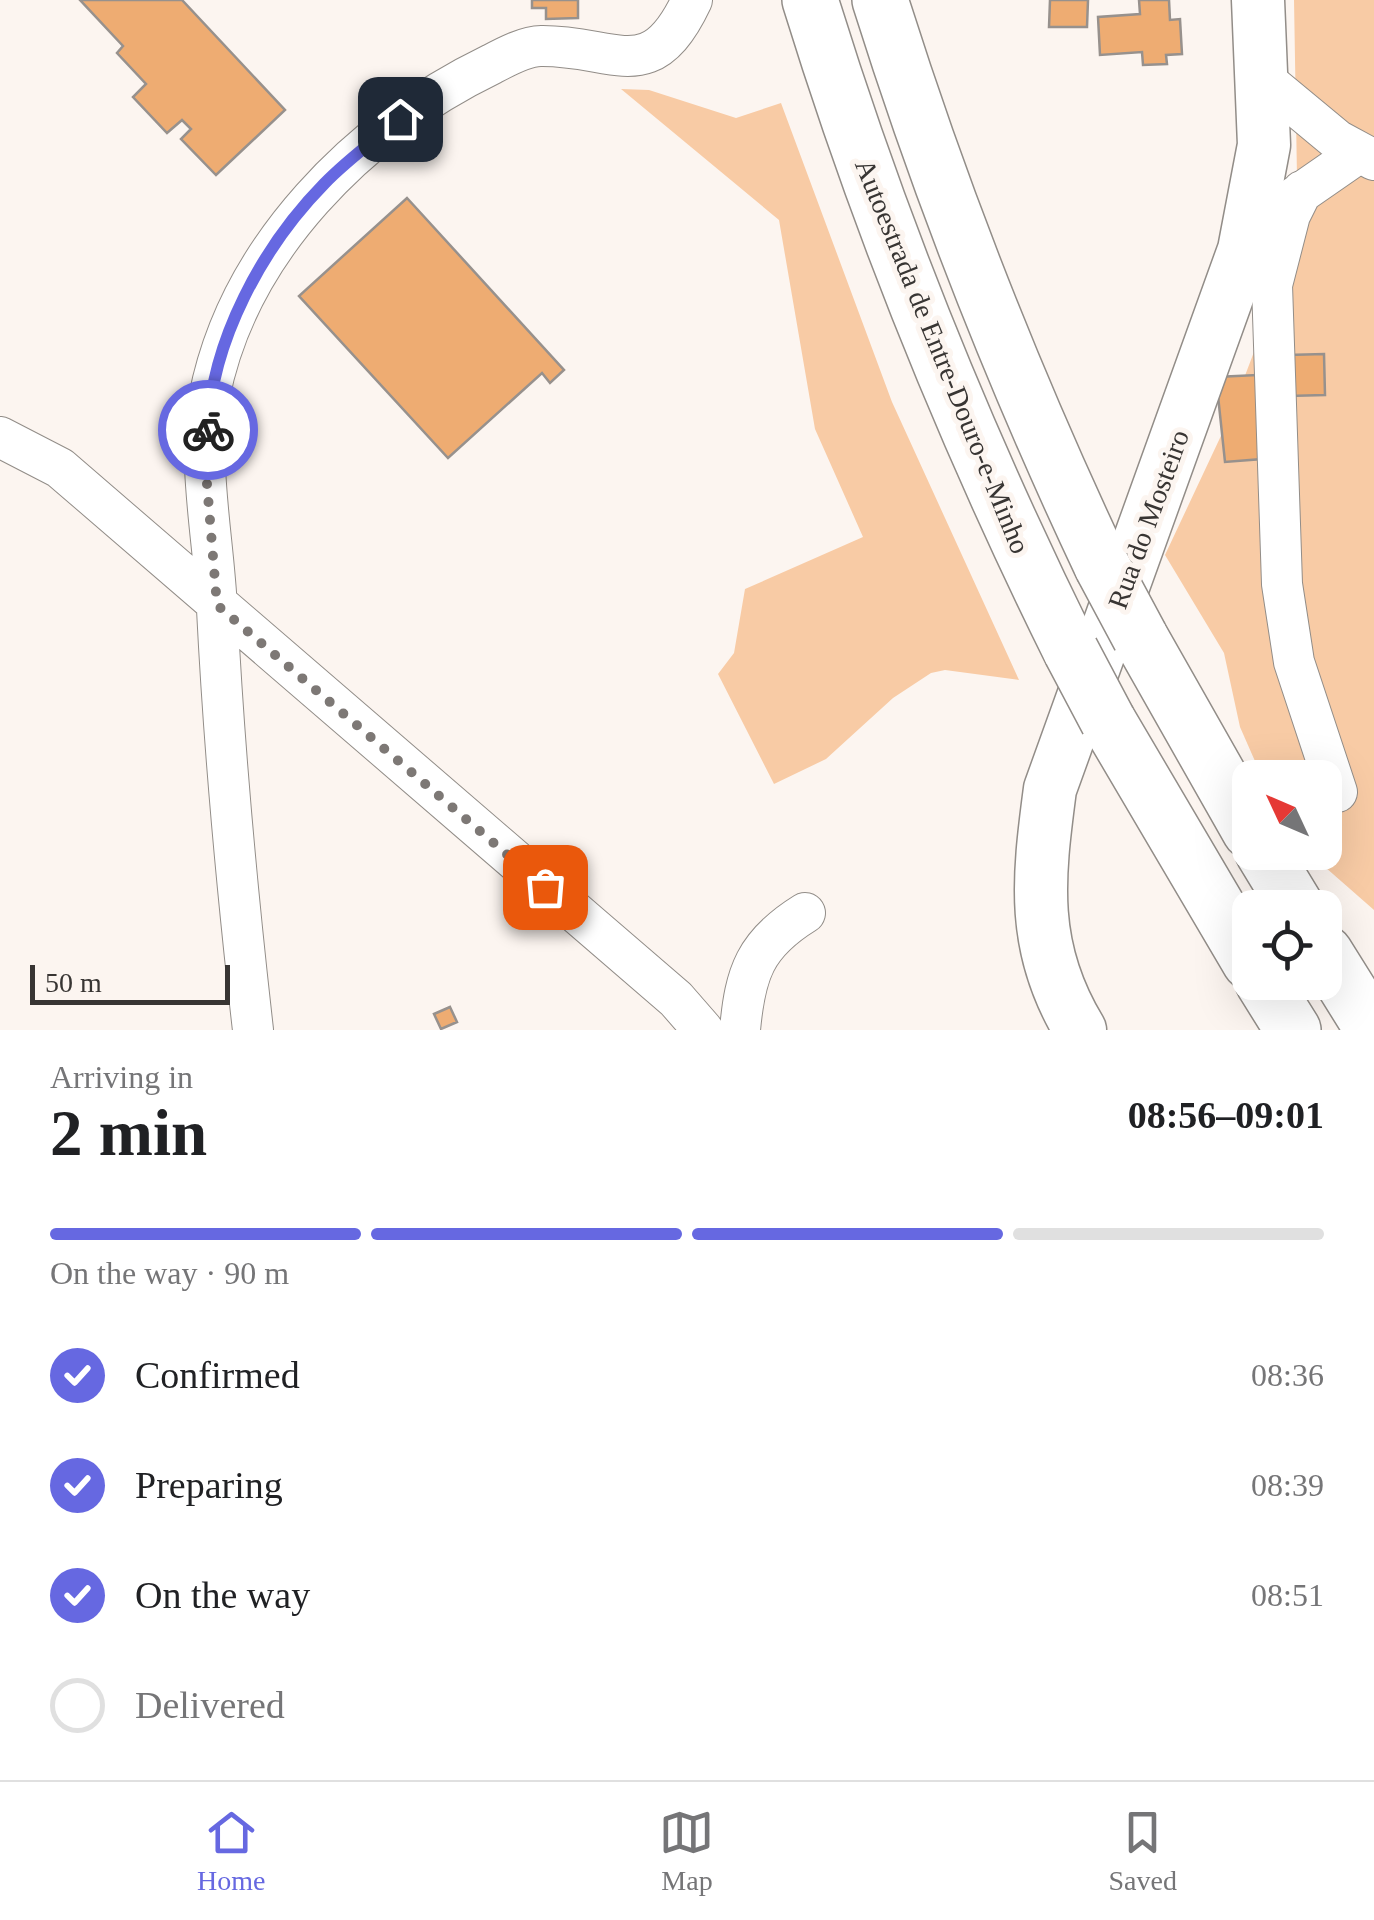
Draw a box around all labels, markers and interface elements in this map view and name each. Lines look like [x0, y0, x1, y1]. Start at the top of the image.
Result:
pin [358, 77, 443, 162]
icon: home [373, 92, 428, 147]
street label: Autoestrada de Entre-Douro-e-Minho [849, 154, 1036, 558]
courier [158, 380, 258, 480]
icon: bike [181, 403, 236, 458]
street label: Rua do Mosteiro [1102, 425, 1195, 613]
north arrow [1232, 760, 1342, 870]
map controls [1232, 760, 1342, 1000]
pin [503, 845, 588, 930]
icon: bag [518, 860, 573, 915]
button: locate [1232, 890, 1342, 1000]
scale bar [30, 960, 230, 1004]
text: 50 m [45, 967, 102, 998]
text: Arriving in [50, 1059, 193, 1095]
text: 08:56–09:01 [1128, 1094, 1324, 1136]
text: 2 min [50, 1097, 207, 1169]
text: On the way · 90 m [50, 1255, 289, 1291]
icon: check [50, 1348, 105, 1403]
text: Confirmed [135, 1354, 300, 1396]
text: 08:36 [1251, 1357, 1324, 1393]
icon: check [50, 1458, 105, 1513]
text: Preparing [135, 1464, 283, 1506]
text: 08:39 [1251, 1467, 1324, 1503]
icon: check [50, 1568, 105, 1623]
text: On the way [135, 1574, 310, 1616]
text: 08:51 [1251, 1577, 1324, 1613]
text: Delivered [135, 1684, 285, 1726]
tab: Home [197, 1805, 265, 1897]
tab: Map [659, 1805, 714, 1897]
tab: Saved [1109, 1805, 1177, 1897]

